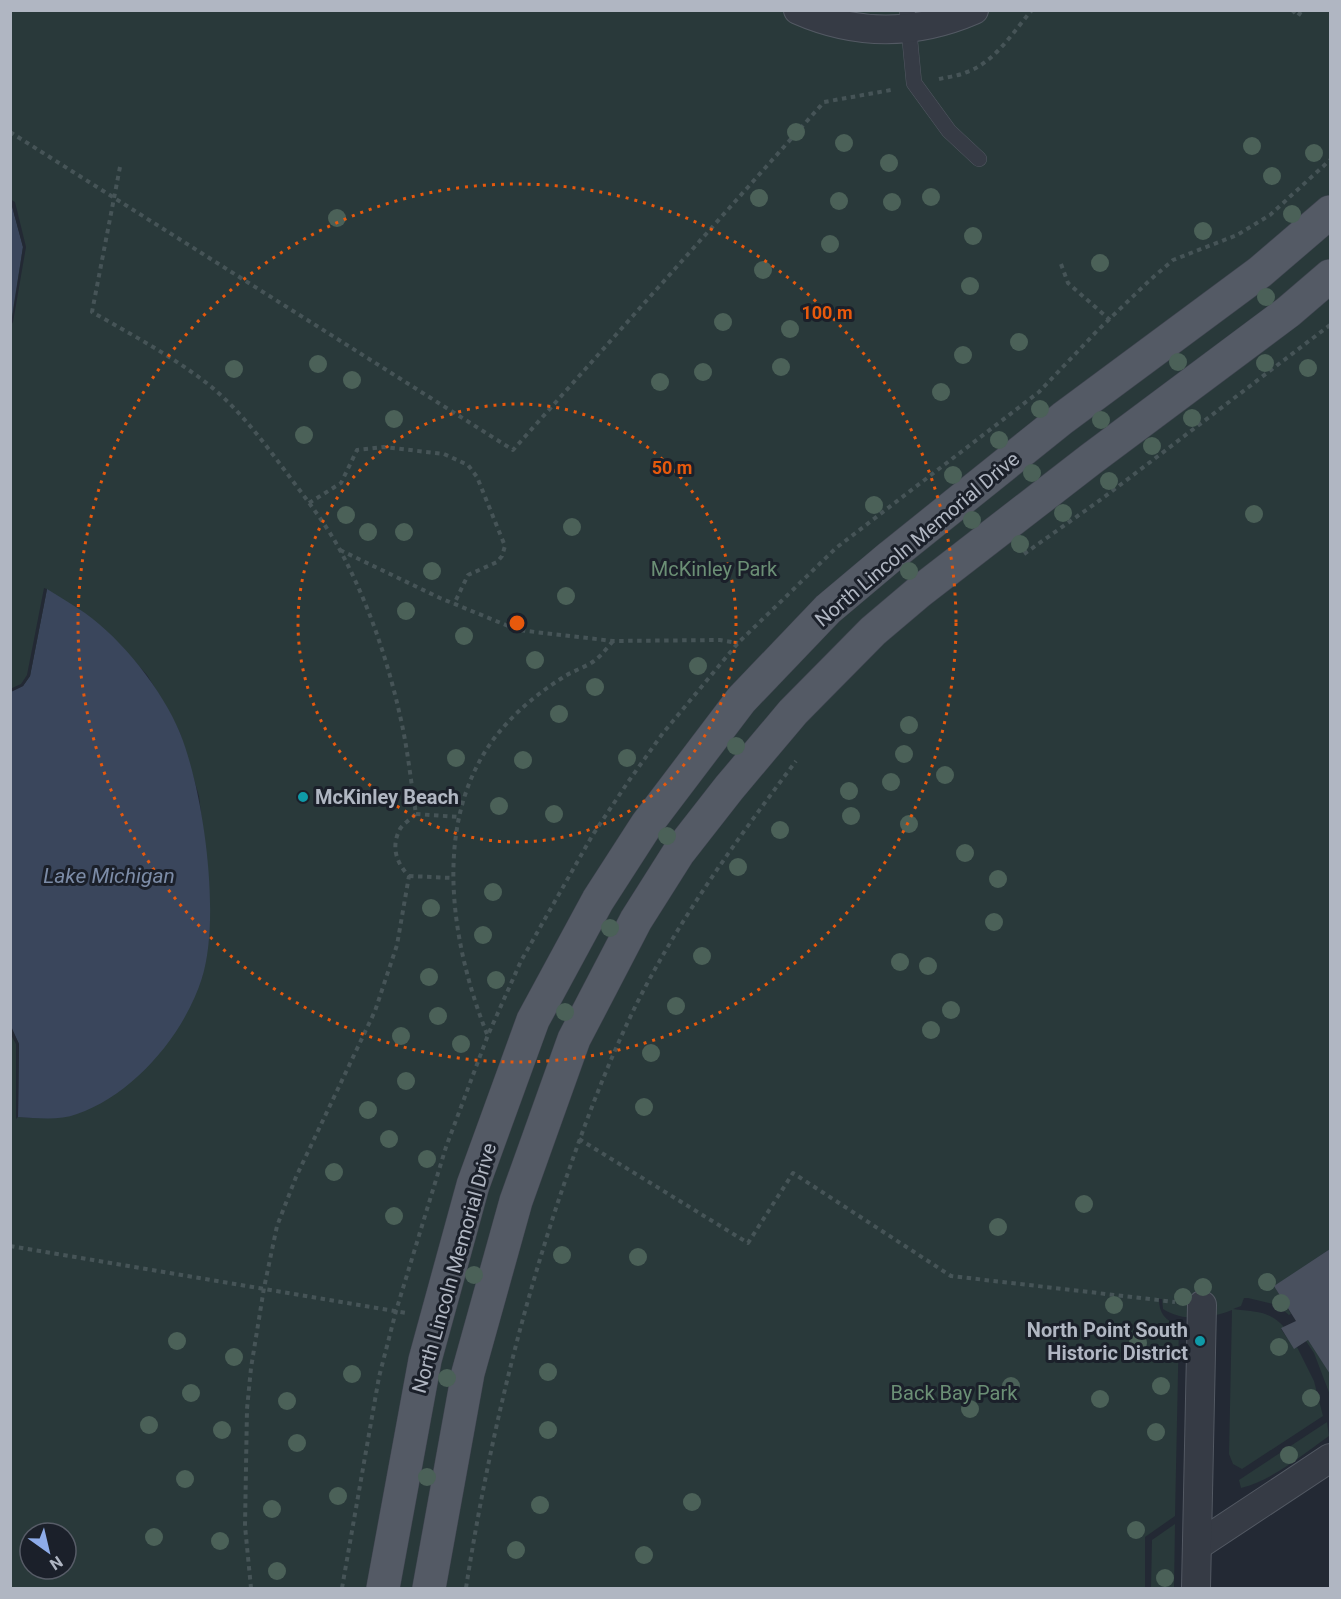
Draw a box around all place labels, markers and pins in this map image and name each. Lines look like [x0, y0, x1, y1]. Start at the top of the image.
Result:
centre of rings [507, 613, 527, 633]
place label: McKinley Beach [315, 785, 459, 809]
marker: McKinley Beach [296, 790, 310, 804]
place label: North Point South Historic District [1027, 1318, 1188, 1365]
marker: North Point South Historic District [1193, 1334, 1207, 1348]

